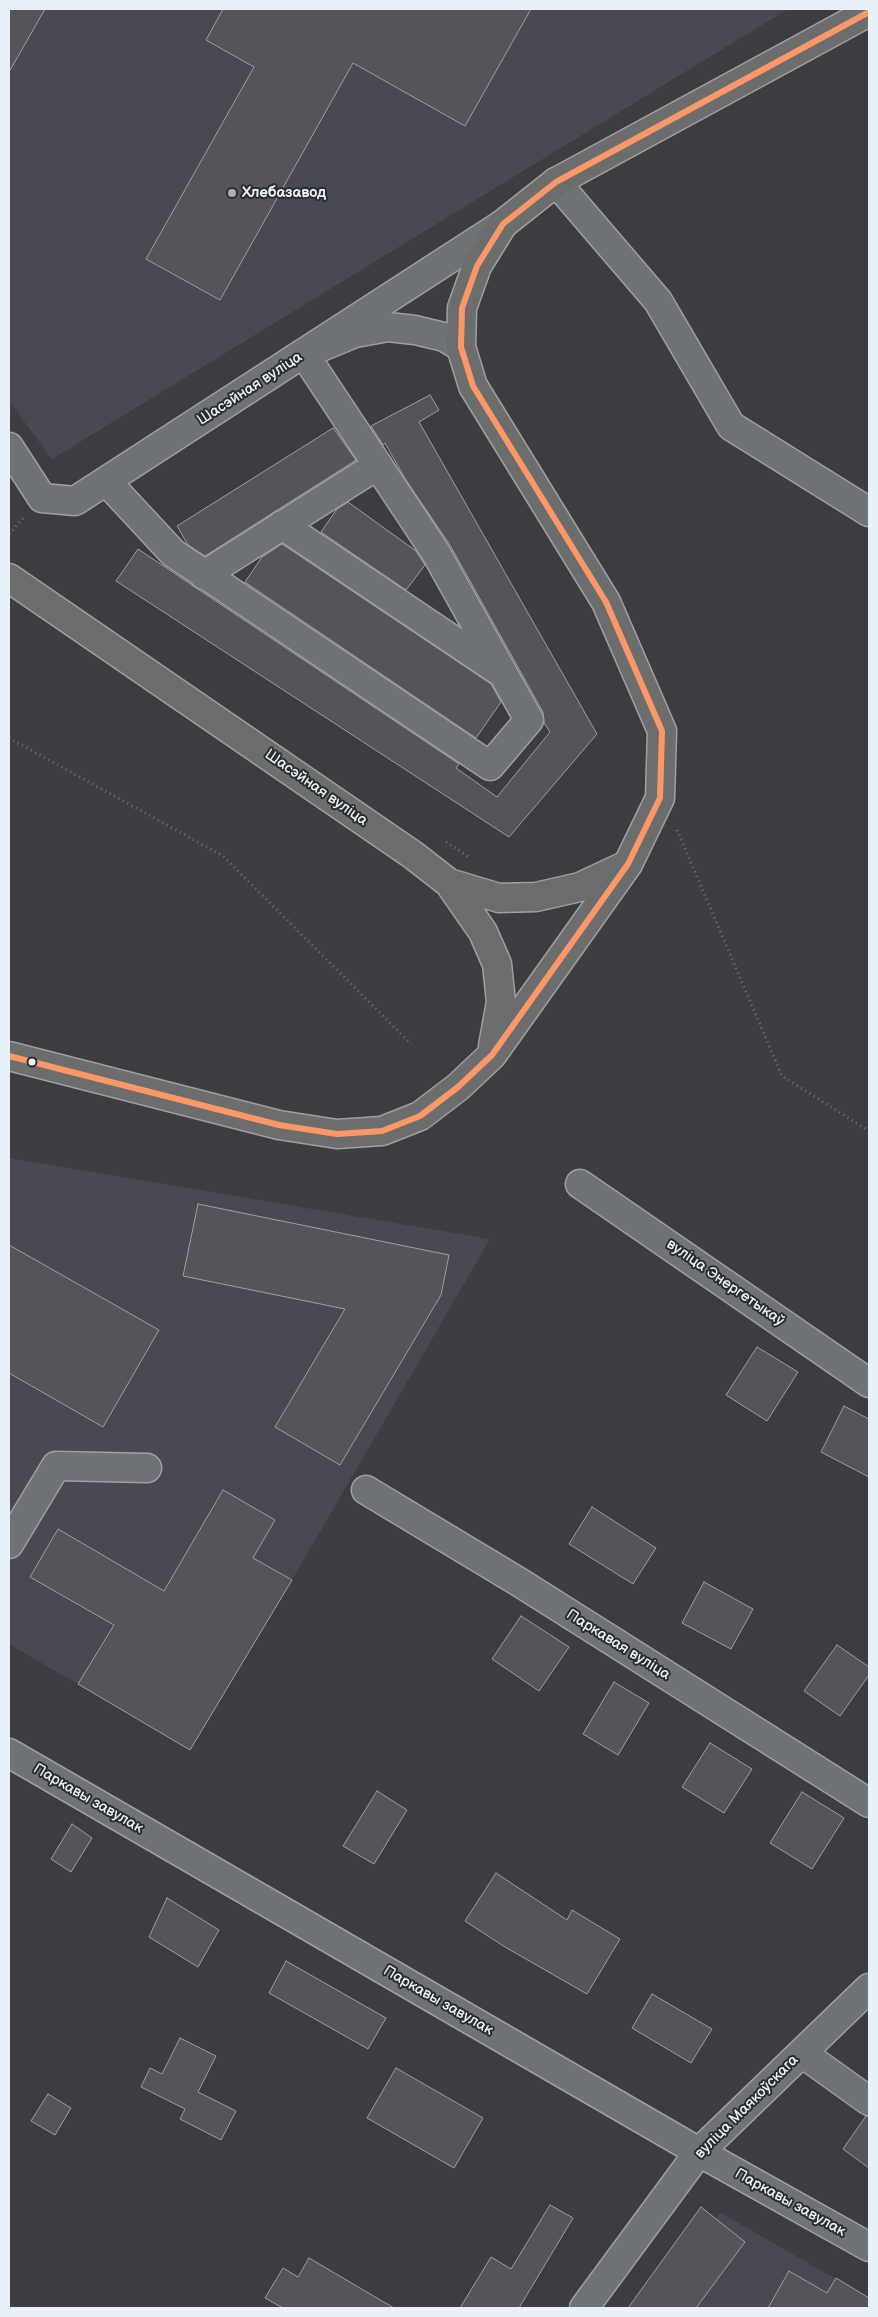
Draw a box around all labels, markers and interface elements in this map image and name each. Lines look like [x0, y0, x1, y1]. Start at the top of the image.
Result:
place label: Хлебазавод [242, 184, 326, 202]
marker: Хлебазавод [226, 187, 238, 199]
street label: Шасэйная вуліца [194, 348, 306, 430]
street label: Шасэйная вуліца [261, 746, 371, 830]
unlabelled marker [27, 1057, 37, 1067]
street label: вуліца Энергетыкаў [663, 1236, 787, 1330]
street label: Паркавая вуліца [563, 1606, 673, 1684]
street label: Паркавы завулак [30, 1760, 146, 1838]
street label: Паркавы завулак [380, 1962, 496, 2040]
street label: вуліца Маякоўскага [691, 2051, 803, 2163]
street label: Паркавы завулак [731, 2165, 849, 2241]

